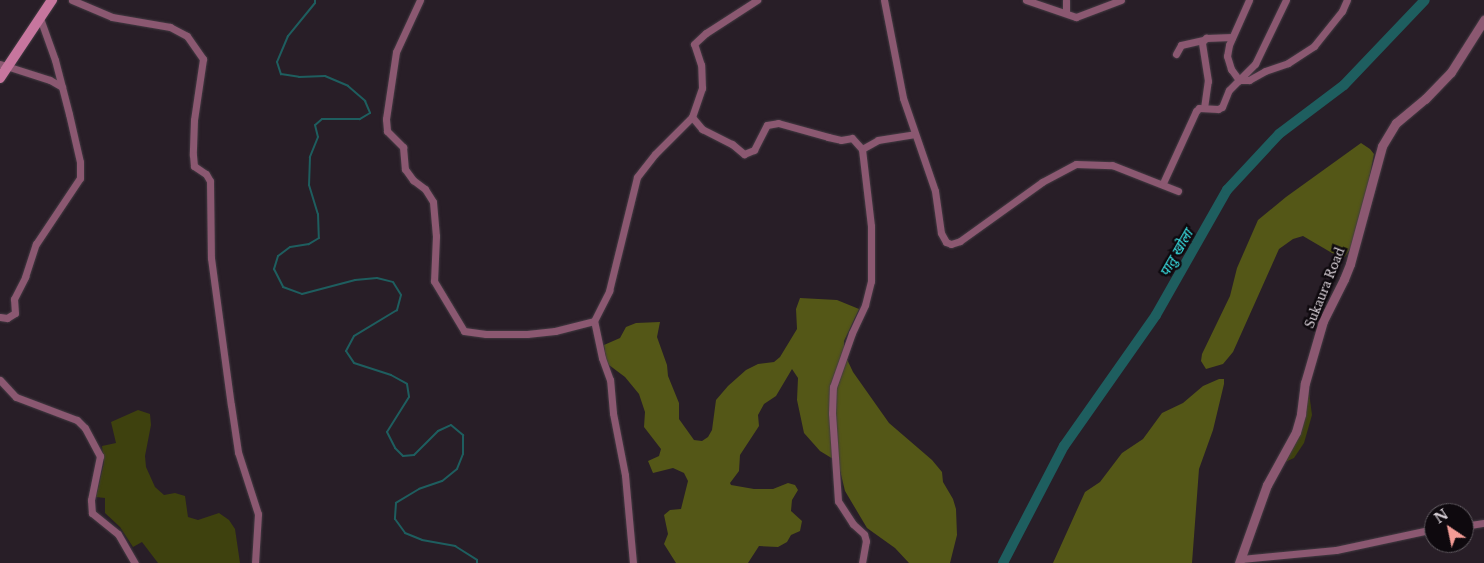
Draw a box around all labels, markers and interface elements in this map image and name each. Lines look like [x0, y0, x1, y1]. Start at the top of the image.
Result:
water label: पातु खोला [1156, 226, 1196, 280]
street label: Sukaura Road [1302, 246, 1348, 330]
north arrow [1424, 503, 1474, 553]
text: N [1431, 505, 1452, 528]

